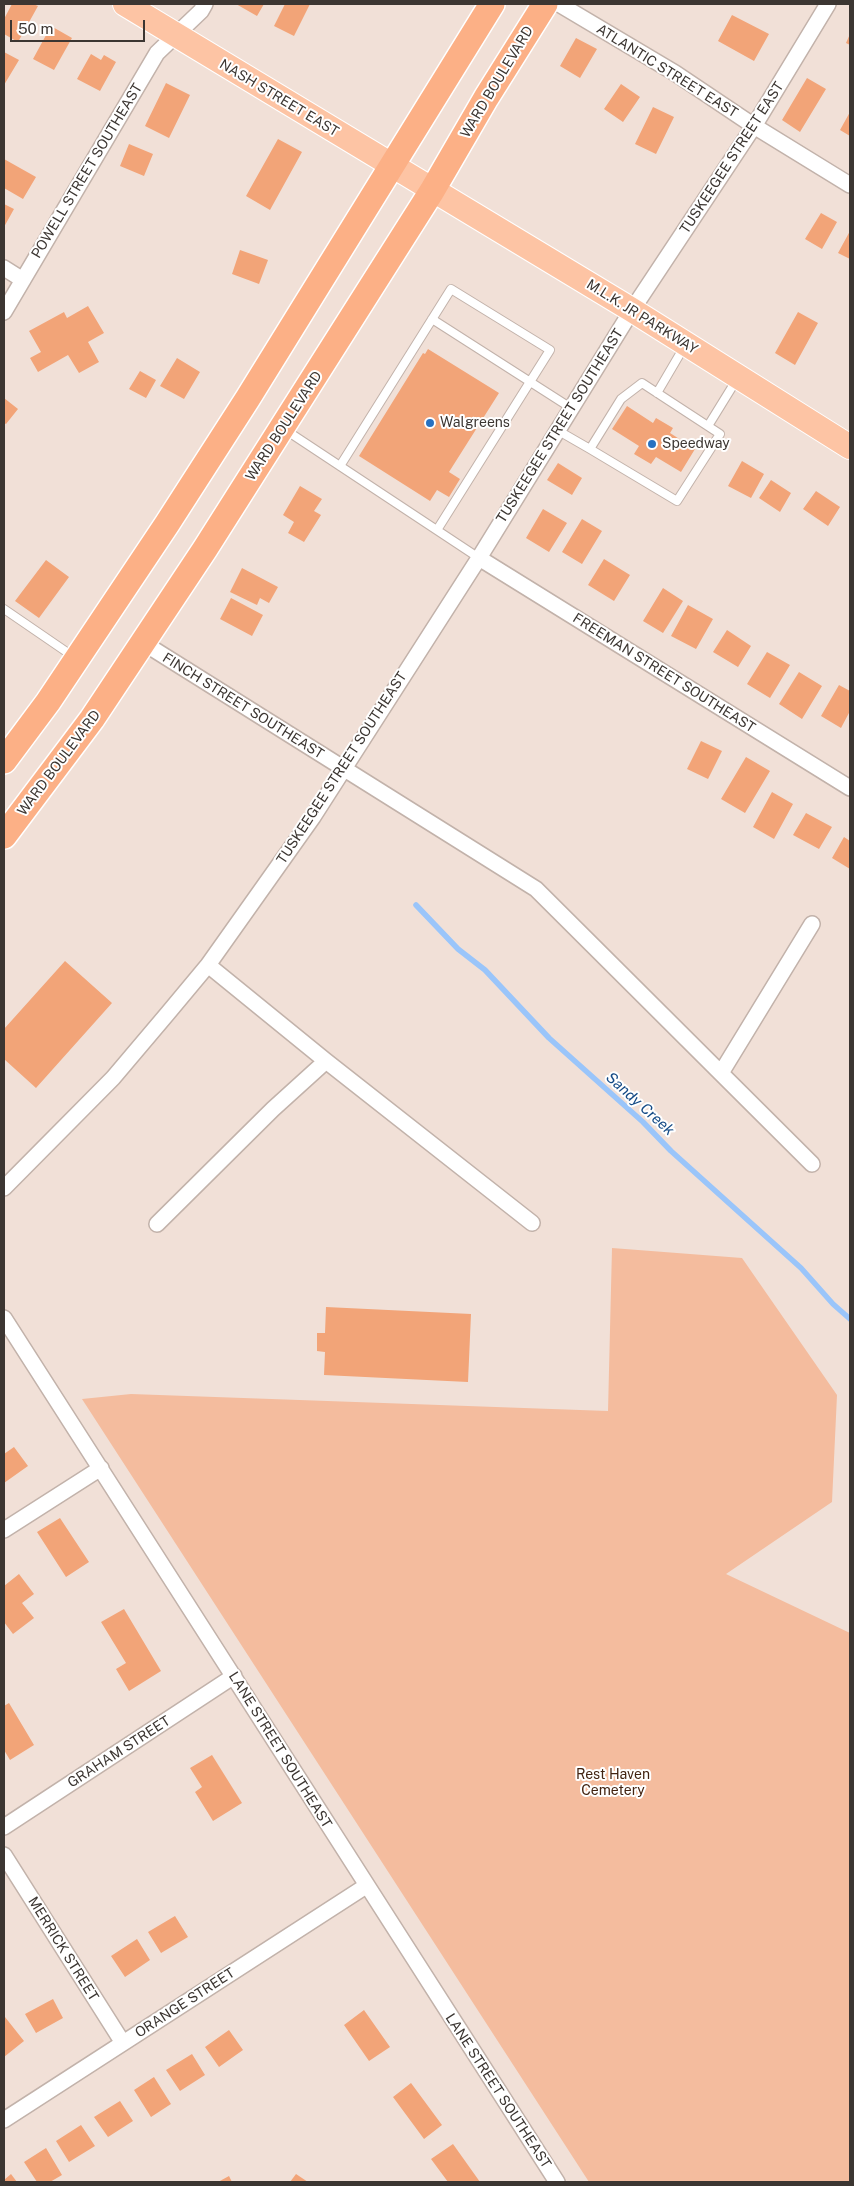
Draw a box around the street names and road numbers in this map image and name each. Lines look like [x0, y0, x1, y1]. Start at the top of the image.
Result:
street label: ATLANTIC STREET EAST [593, 21, 741, 121]
street label: WARD BOULEVARD [457, 23, 537, 141]
street label: NASH STREET EAST [216, 56, 342, 140]
street label: TUSKEEGEE STREET EAST [677, 79, 787, 237]
street label: POWELL STREET SOUTHEAST [28, 81, 146, 261]
street label: M.L.K. JR PARKWAY [583, 276, 701, 358]
street label: TUSKEEGEE STREET SOUTHEAST [493, 326, 627, 526]
street label: WARD BOULEVARD [242, 368, 326, 484]
street label: FREEMAN STREET SOUTHEAST [570, 610, 758, 736]
street label: FINCH STREET SOUTHEAST [159, 649, 327, 763]
street label: TUSKEEGEE STREET SOUTHEAST [273, 669, 411, 867]
street label: WARD BOULEVARD [14, 707, 104, 819]
street label: LANE STREET SOUTHEAST [225, 1669, 335, 1831]
street label: GRAHAM STREET [64, 1713, 174, 1791]
street label: MERRICK STREET [24, 1894, 102, 2004]
street label: ORANGE STREET [132, 1964, 238, 2042]
street label: LANE STREET SOUTHEAST [442, 2010, 554, 2172]

